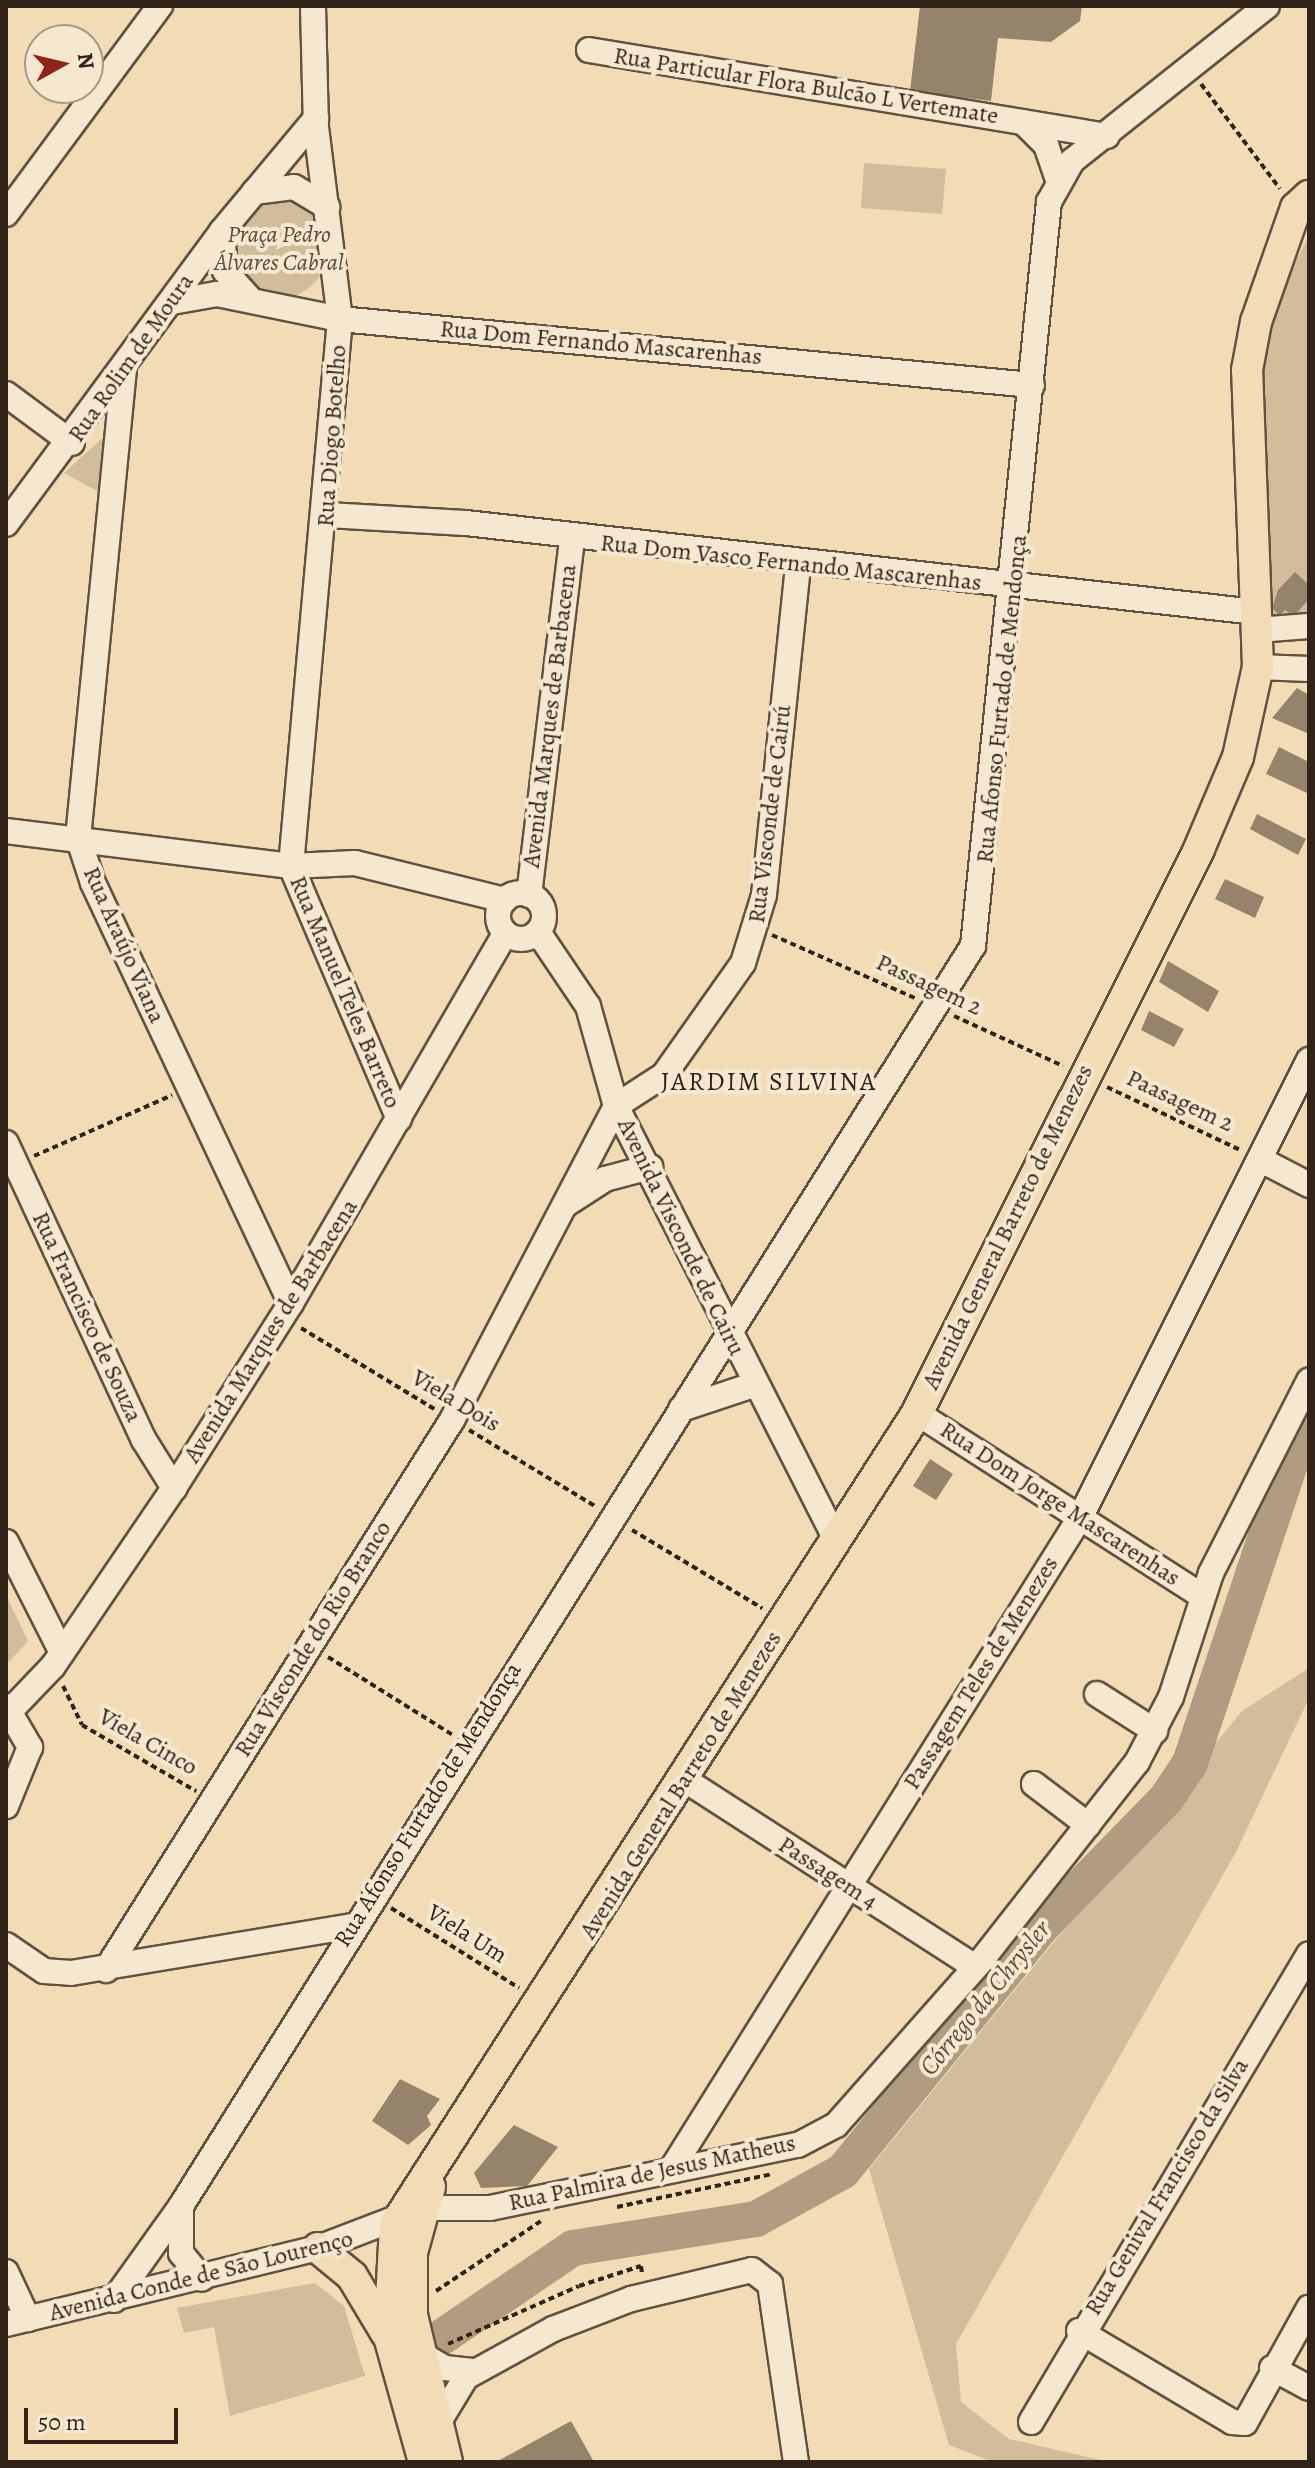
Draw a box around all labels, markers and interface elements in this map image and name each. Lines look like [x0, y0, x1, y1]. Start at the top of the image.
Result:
north arrow [24, 24, 104, 104]
street label: Rua Particular Flora Bulcão L Vertemate [612, 41, 1000, 131]
text: N [70, 51, 102, 71]
park label: Praça Pedro Álvares Cabral [214, 221, 344, 277]
street label: Rua Rolim de Moura [62, 268, 200, 448]
street label: Rua Dom Fernando Mascarenhas [439, 315, 763, 371]
street label: Rua Diogo Botelho [311, 344, 353, 528]
street label: Rua Dom Vasco Fernando Mascarenhas [599, 529, 983, 597]
street label: Rua Afonso Furtado de Mendonça [970, 533, 1034, 865]
street label: Avenida Marques de Barbacena [517, 563, 583, 869]
street label: Rua Visconde de Cairú [742, 703, 798, 925]
street label: Rua Araújo Viana [77, 862, 171, 1028]
street label: Rua Manuel Teles Barreto [283, 872, 407, 1112]
street label: Passagem 2 [872, 948, 986, 1022]
street label: Avenida General Barreto de Menezes [917, 1060, 1099, 1394]
street label: Paasagem 2 [1122, 1064, 1238, 1138]
district label: JARDIM SILVINA [661, 1066, 877, 1098]
street label: Avenida Visconde de Cairu [611, 1114, 751, 1360]
street label: Avenida Marques de Barbacena [178, 1194, 364, 1468]
street label: Rua Francisco de Souza [26, 1207, 148, 1427]
street label: Viela Dois [406, 1363, 506, 1439]
street label: Rua Dom Jorge Mascarenhas [935, 1416, 1185, 1592]
street label: Rua Visconde do Rio Branco [228, 1516, 398, 1762]
street label: Passagem Teles de Menezes [897, 1551, 1065, 1795]
street label: Avenida General Barreto de Menezes [574, 1626, 788, 1944]
street label: Rua Afonso Furtado de Mendonça [328, 1657, 528, 1953]
street label: Viela Cinco [94, 1702, 202, 1782]
street label: Passagem 4 [773, 1830, 883, 1916]
street label: Viela Um [422, 1898, 512, 1970]
water label: Córrego da Chrysler [913, 1914, 1057, 2082]
street label: Rua Genival Francisco da Silva [1079, 2053, 1255, 2321]
street label: Rua Palmira de Jesus Matheus [506, 2128, 798, 2218]
street label: Avenida Conde de São Lourenço [46, 2224, 356, 2328]
scale bar [28, 2392, 182, 2442]
text: 50 m [38, 2406, 86, 2438]

